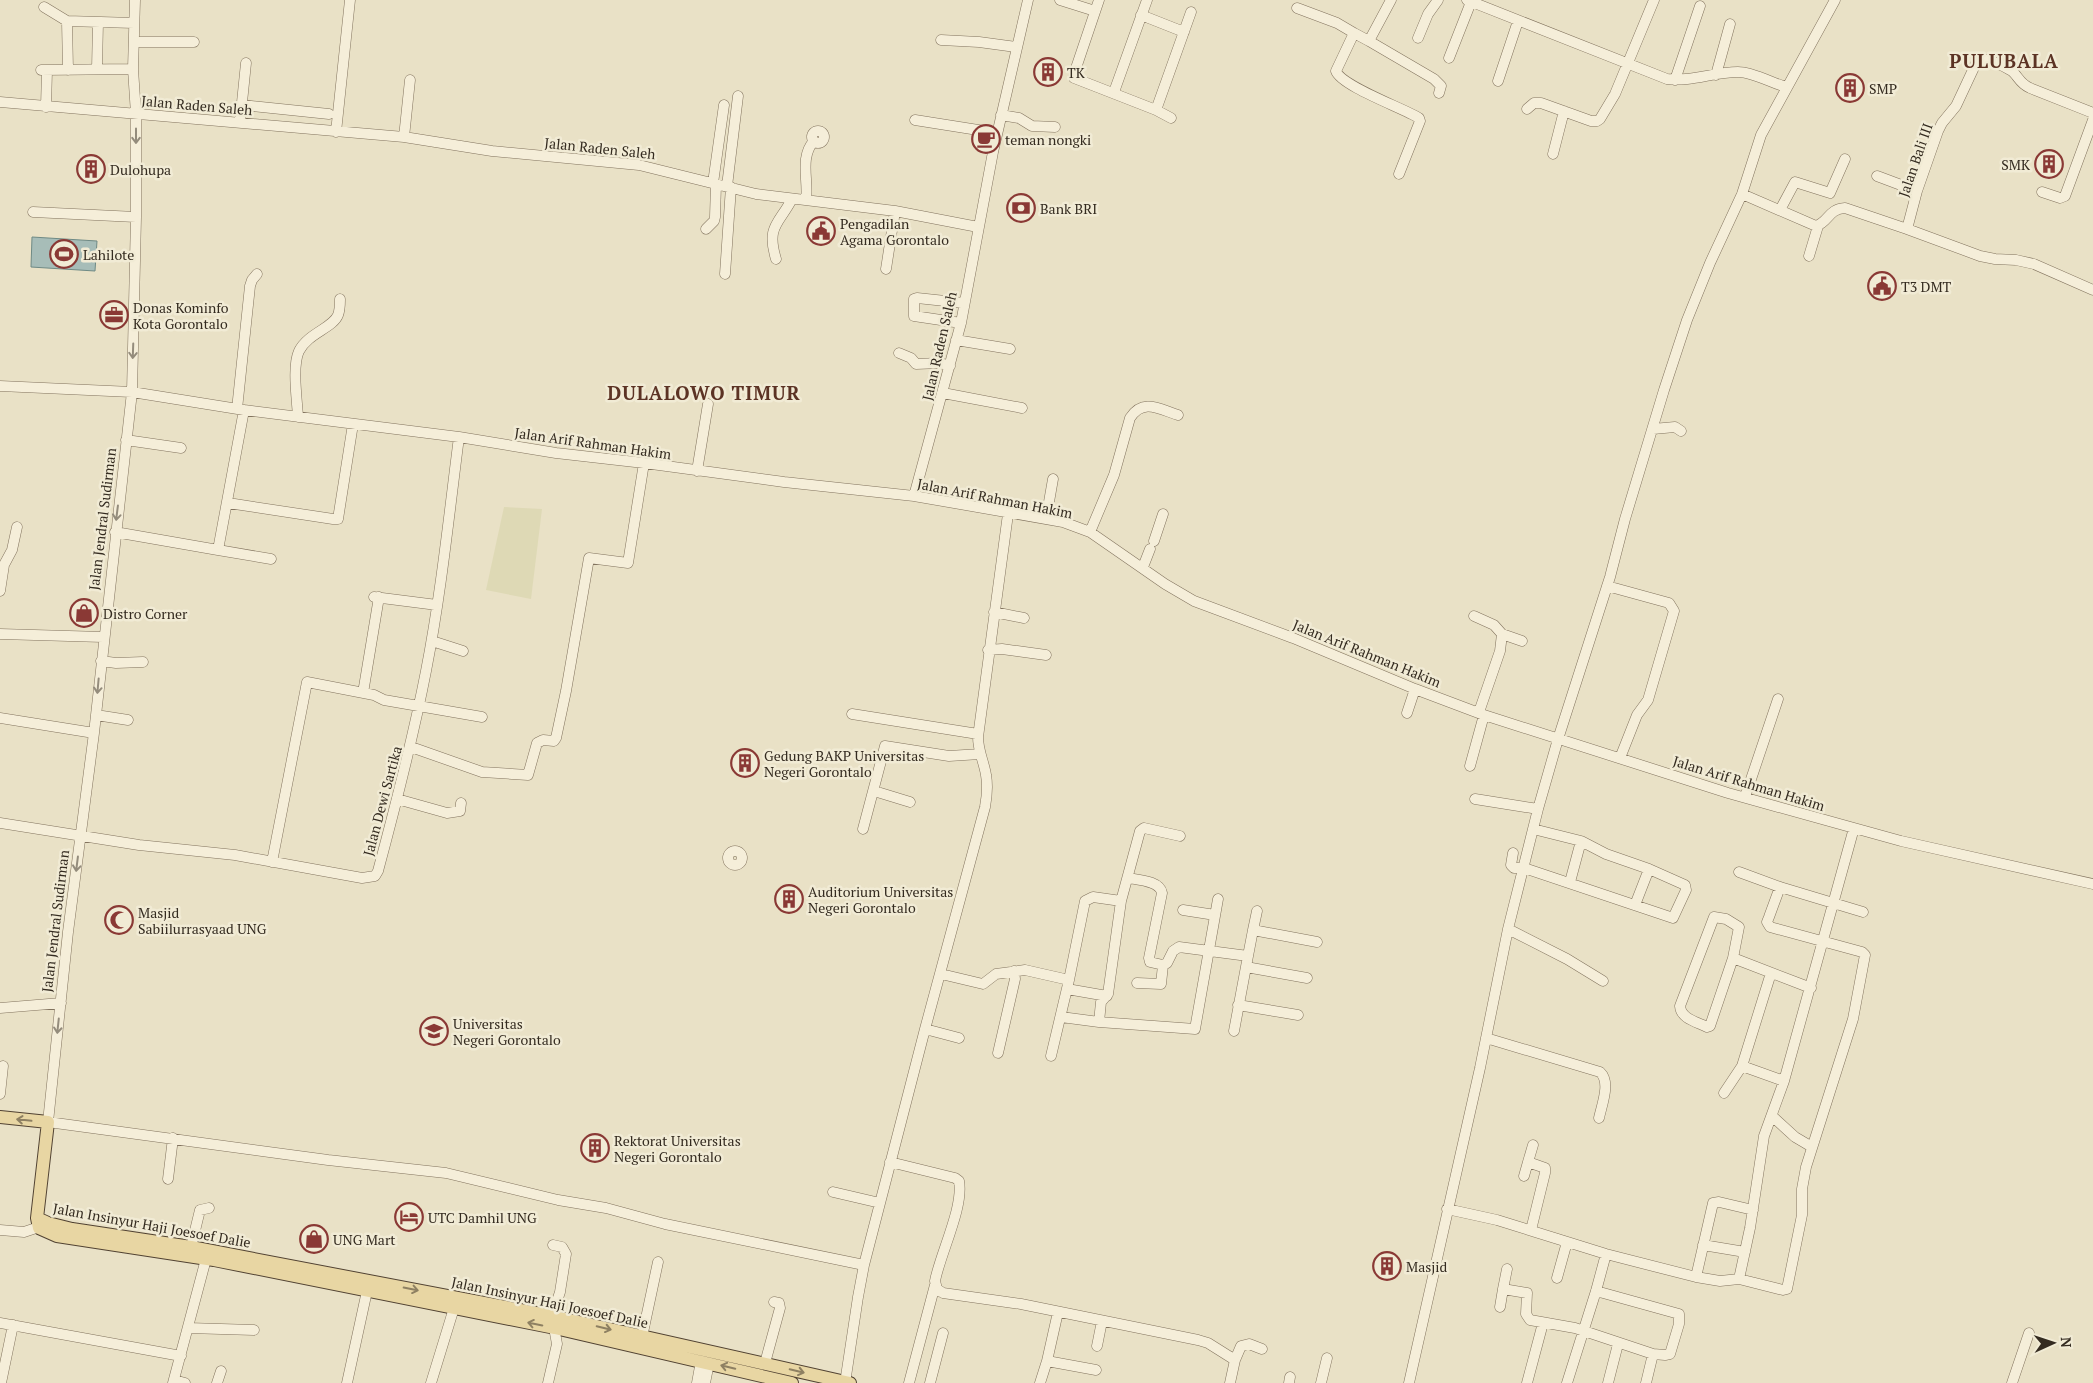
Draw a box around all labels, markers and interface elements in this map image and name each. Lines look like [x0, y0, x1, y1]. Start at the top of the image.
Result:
district label: PULUBALA [1949, 48, 2059, 73]
building icon: TK [1033, 57, 1063, 87]
place label: TK [1067, 63, 1086, 82]
building icon: SMP [1835, 73, 1865, 103]
place label: SMP [1869, 79, 1897, 98]
street label: Jalan Raden Saleh [141, 91, 253, 119]
street label: Jalan Bali III [1893, 120, 1937, 200]
cafe icon: teman nongki [971, 124, 1001, 154]
one-way arrow [131, 128, 141, 144]
place label: teman nongki [1005, 130, 1091, 149]
street label: Jalan Raden Saleh [544, 133, 656, 163]
building icon: SMK [2034, 149, 2064, 179]
building icon: Dulohupa [76, 154, 106, 184]
place label: SMK [2001, 155, 2031, 174]
place label: Dulohupa [110, 160, 171, 179]
bank icon: Bank BRI [1006, 193, 1036, 223]
place label: Bank BRI [1040, 199, 1097, 218]
place label: Pengadilan Agama Gorontalo [840, 214, 949, 249]
public building icon: Pengadilan Agama Gorontalo [806, 216, 836, 246]
sports icon: Lahilote [49, 239, 79, 269]
place label: Lahilote [83, 245, 134, 264]
public building icon: T3 DMT [1867, 271, 1897, 301]
place label: T3 DMT [1901, 277, 1952, 296]
street label: Jalan Raden Saleh [917, 290, 961, 402]
place label: Donas Kominfo Kota Gorontalo [133, 298, 229, 333]
office icon: Donas Kominfo Kota Gorontalo [99, 300, 129, 330]
one-way arrow [129, 343, 138, 359]
district label: DULALOWO TIMUR [607, 380, 801, 405]
street label: Jalan Arif Rahman Hakim [514, 423, 672, 463]
street label: Jalan Jendral Sudirman [84, 446, 120, 591]
street label: Jalan Arif Rahman Hakim [916, 474, 1074, 522]
one-way arrow [112, 504, 122, 520]
shop icon: Distro Corner [69, 598, 99, 628]
place label: Distro Corner [103, 604, 188, 623]
street label: Jalan Arif Rahman Hakim [1290, 615, 1444, 691]
one-way arrow [94, 677, 103, 693]
street label: Jalan Dewi Sartika [358, 744, 406, 858]
place label: Gedung BAKP Universitas Negeri Gorontalo [764, 746, 924, 781]
building icon: Gedung BAKP Universitas Negeri Gorontalo [730, 748, 760, 778]
street label: Jalan Arif Rahman Hakim [1671, 751, 1827, 815]
street label: Jalan Jendral Sudirman [37, 848, 73, 993]
one-way arrow [72, 856, 82, 872]
place label: Auditorium Universitas Negeri Gorontalo [808, 882, 953, 917]
building icon: Auditorium Universitas Negeri Gorontalo [774, 884, 804, 914]
place label: Masjid Sabiilurrasyaad UNG [138, 903, 267, 938]
mosque icon: Masjid Sabiilurrasyaad UNG [104, 905, 134, 935]
place label: Universitas Negeri Gorontalo [453, 1014, 561, 1049]
school or university icon: Universitas Negeri Gorontalo [419, 1016, 449, 1046]
one-way arrow [53, 1017, 63, 1033]
one-way arrow [16, 1115, 32, 1125]
place label: Rektorat Universitas Negeri Gorontalo [614, 1131, 741, 1166]
building icon: Rektorat Universitas Negeri Gorontalo [580, 1133, 610, 1163]
street label: Jalan Insinyur Haji Joesoef Dalie [52, 1198, 252, 1252]
hotel icon: UTC Damhil UNG [394, 1202, 424, 1232]
place label: UTC Damhil UNG [428, 1208, 537, 1227]
shop icon: UNG Mart [299, 1224, 329, 1254]
place label: UNG Mart [333, 1230, 396, 1249]
building icon: Masjid [1372, 1251, 1402, 1281]
place label: Masjid [1406, 1257, 1448, 1276]
street label: Jalan Insinyur Haji Joesoef Dalie [450, 1272, 650, 1332]
one-way arrow [402, 1284, 418, 1294]
one-way arrow [527, 1318, 543, 1328]
north arrow [2028, 1318, 2078, 1368]
one-way arrow [596, 1324, 612, 1333]
text: N [2057, 1336, 2076, 1348]
one-way arrow [720, 1362, 736, 1371]
one-way arrow [789, 1367, 805, 1376]

